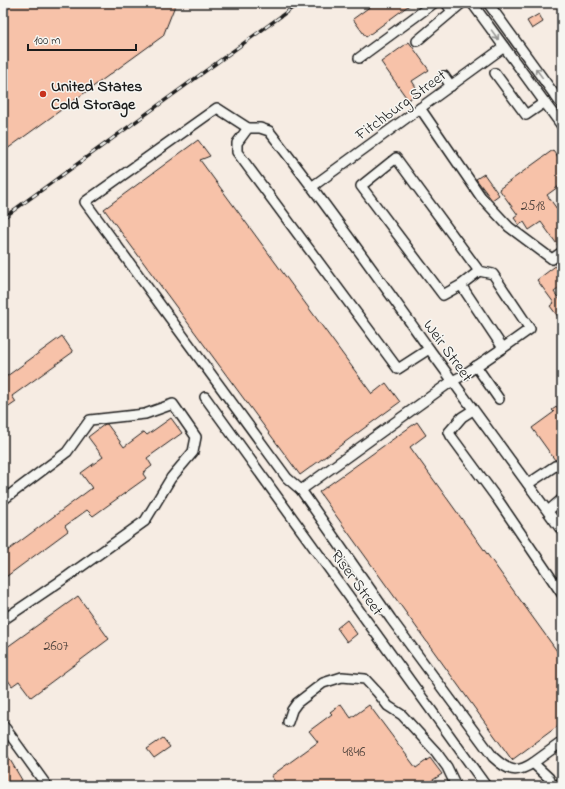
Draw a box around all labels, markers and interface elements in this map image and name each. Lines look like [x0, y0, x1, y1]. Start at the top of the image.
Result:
scale bar [28, 26, 136, 52]
one-way arrow [491, 29, 499, 40]
text: 100 m [34, 32, 61, 50]
street label: Fitchburg Street [350, 64, 452, 147]
one-way arrow [535, 68, 543, 79]
place label: United States Cold Storage [51, 75, 142, 118]
marker: United States Cold Storage [38, 89, 48, 99]
house number: 2518 [521, 196, 545, 217]
street label: Weir Street [417, 315, 479, 388]
street label: Riser Street [324, 545, 389, 622]
house number: 2607 [44, 636, 69, 657]
house number: 4846 [343, 742, 365, 763]

